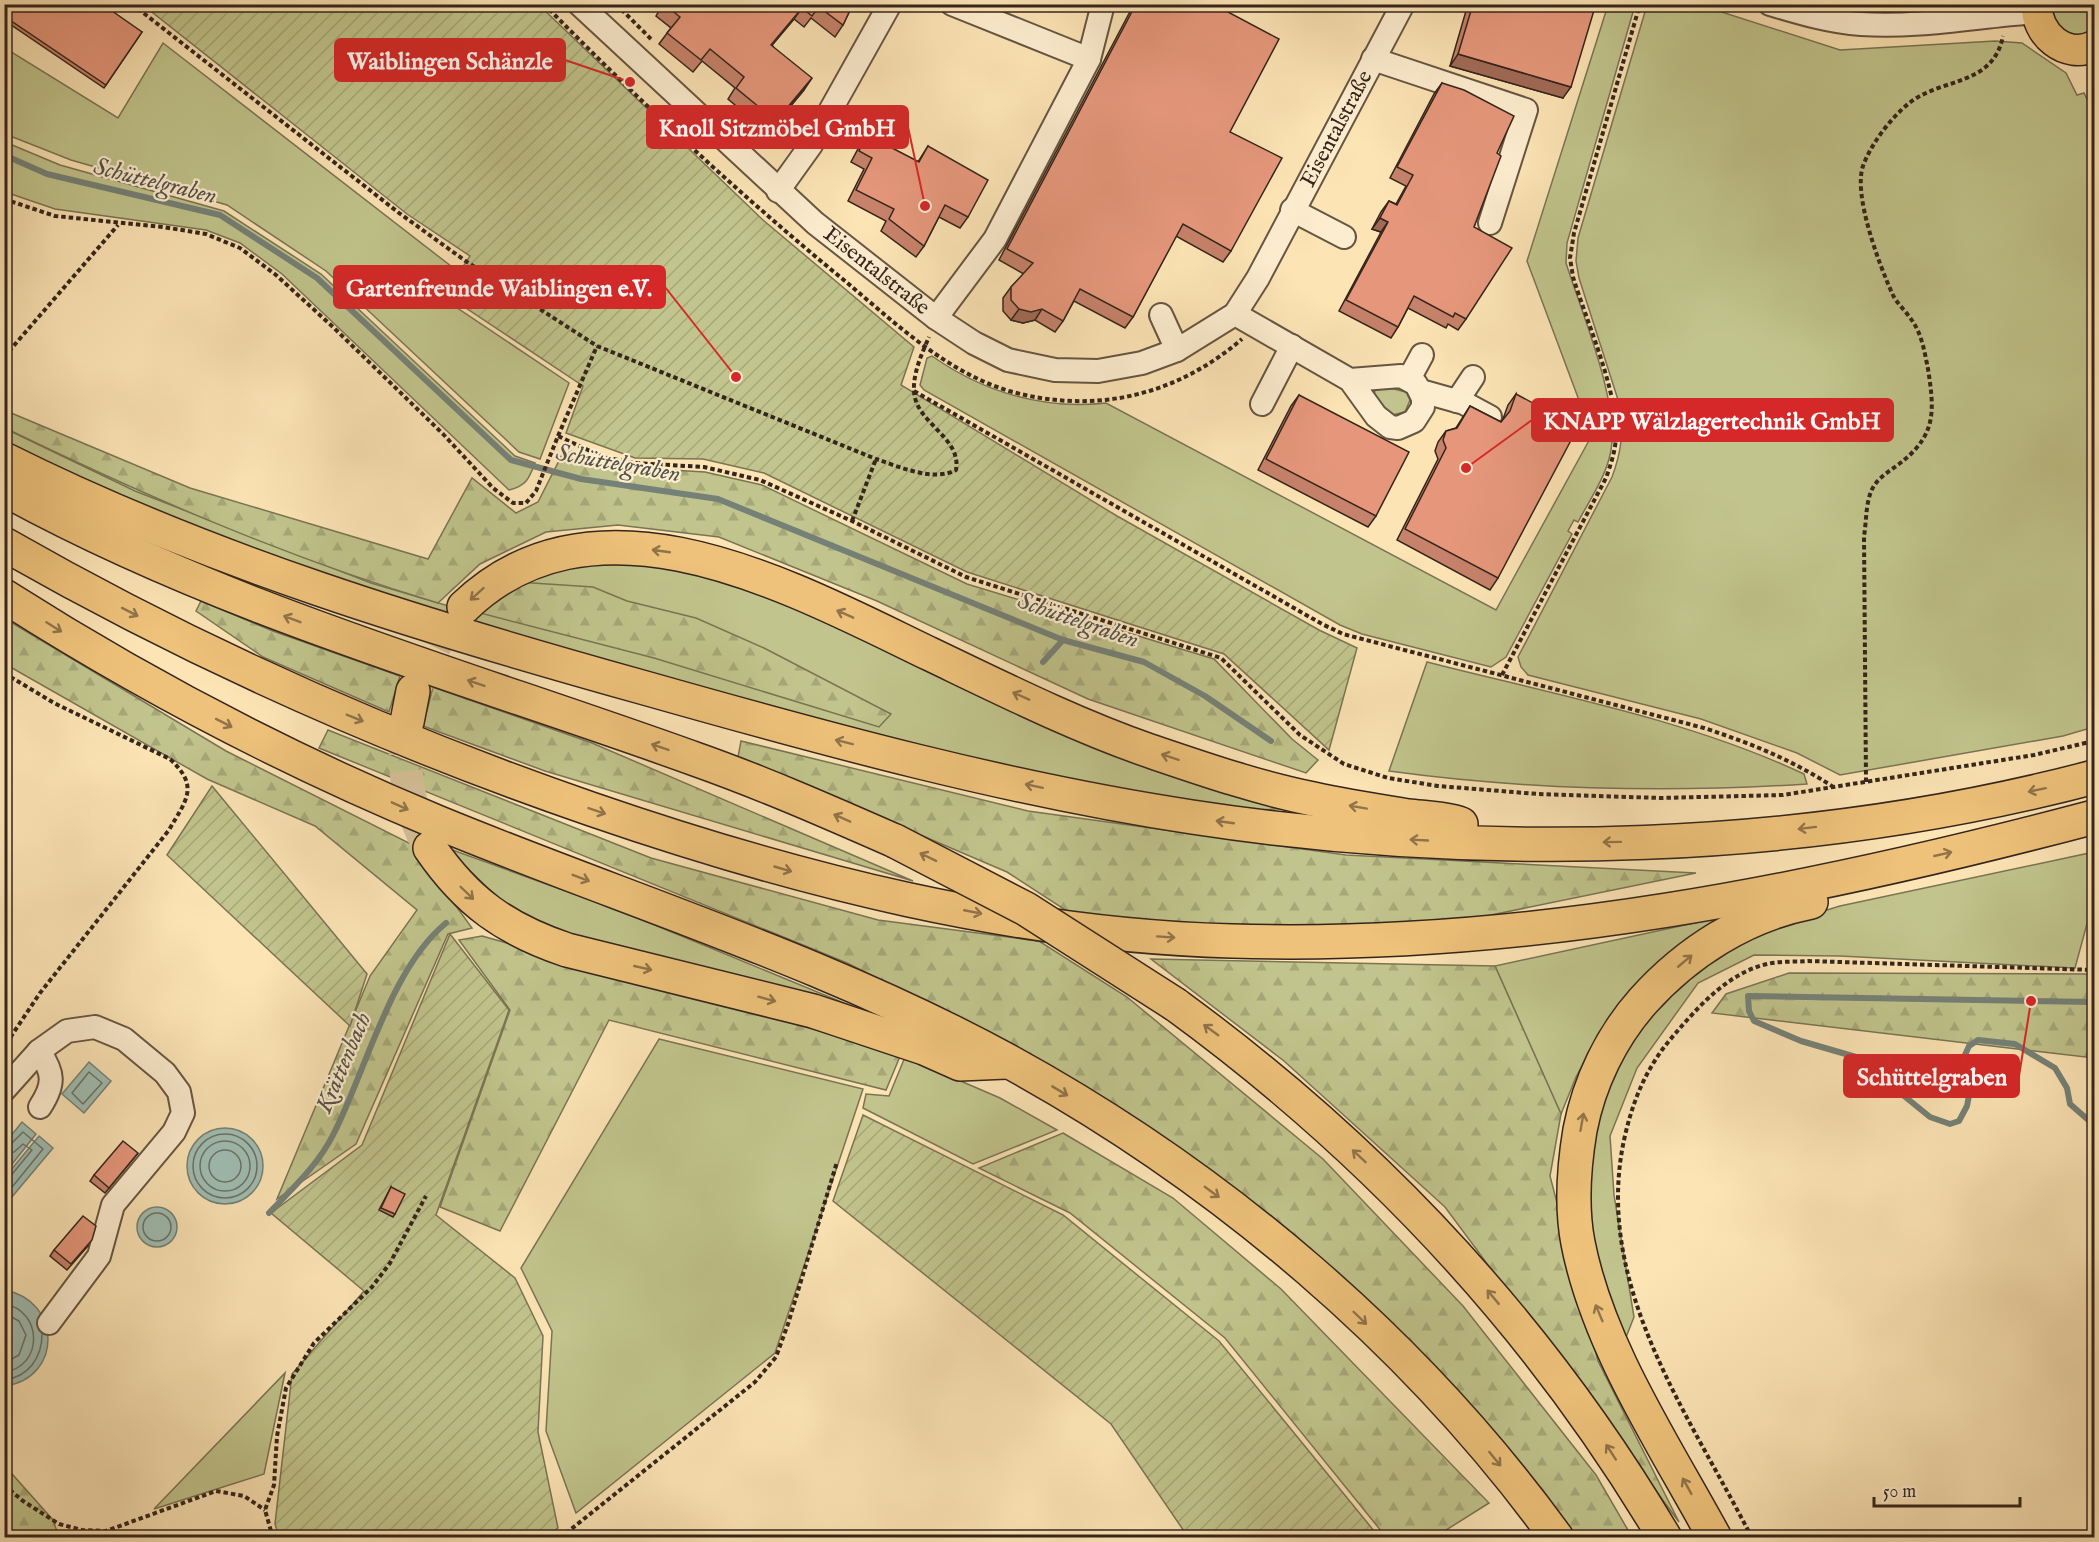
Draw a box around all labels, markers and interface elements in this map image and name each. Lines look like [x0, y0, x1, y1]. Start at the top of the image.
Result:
callout: Waiblingen Schänzle [335, 39, 565, 81]
text: Waiblingen Schänzle [346, 47, 553, 78]
street label: Eisentalstraße [1295, 66, 1379, 192]
callout: Knoll Sitzmöbel GmbH [647, 106, 908, 148]
text: Knoll Sitzmöbel GmbH [658, 114, 896, 145]
water label: Schüttelgraben [90, 152, 220, 212]
street label: Eisentalstraße [817, 221, 935, 322]
callout: Gartenfreunde Waiblingen e.V. [334, 266, 665, 308]
text: Gartenfreunde Waiblingen e.V. [346, 274, 652, 305]
callout: KNAPP Wälzlagertechnik GmbH [1532, 399, 1893, 441]
text: KNAPP Wälzlagertechnik GmbH [1543, 407, 1881, 438]
water label: Schüttelgraben [553, 438, 683, 490]
one-way arrow [651, 545, 671, 556]
water label: Schüttelgraben [1013, 586, 1143, 656]
one-way arrow [470, 587, 485, 602]
one-way arrow [120, 607, 138, 618]
one-way arrow [836, 607, 854, 619]
one-way arrow [283, 612, 302, 623]
one-way arrow [45, 622, 62, 634]
one-way arrow [467, 677, 486, 688]
one-way arrow [1013, 690, 1031, 701]
one-way arrow [345, 713, 364, 724]
one-way arrow [214, 718, 232, 729]
one-way arrow [835, 736, 854, 748]
one-way arrow [651, 740, 670, 751]
one-way arrow [1161, 751, 1180, 762]
one-way arrow [1024, 780, 1044, 791]
one-way arrow [2028, 785, 2048, 796]
one-way arrow [391, 800, 409, 812]
one-way arrow [1349, 802, 1368, 813]
one-way arrow [587, 806, 605, 817]
one-way arrow [833, 811, 851, 823]
one-way arrow [1216, 816, 1236, 827]
one-way arrow [1797, 823, 1817, 834]
one-way arrow [1410, 835, 1430, 846]
one-way arrow [1603, 837, 1623, 848]
one-way arrow [1934, 848, 1953, 860]
one-way arrow [919, 851, 937, 862]
one-way arrow [773, 864, 792, 875]
one-way arrow [572, 873, 590, 884]
one-way arrow [459, 886, 474, 901]
one-way arrow [963, 907, 982, 918]
one-way arrow [1156, 931, 1176, 942]
one-way arrow [1677, 954, 1693, 967]
one-way arrow [633, 963, 652, 975]
one-way arrow [757, 994, 776, 1006]
water label: Krättenbach [309, 1008, 379, 1119]
one-way arrow [1203, 1024, 1219, 1036]
callout: Schüttelgraben [1844, 1055, 2019, 1097]
text: Schüttelgraben [1857, 1063, 2008, 1094]
one-way arrow [1051, 1086, 1068, 1098]
one-way arrow [1576, 1112, 1587, 1132]
one-way arrow [1352, 1148, 1367, 1163]
one-way arrow [1203, 1185, 1219, 1198]
one-way arrow [1487, 1289, 1500, 1305]
one-way arrow [1593, 1304, 1604, 1322]
one-way arrow [1353, 1310, 1368, 1325]
one-way arrow [1605, 1445, 1617, 1461]
one-way arrow [1488, 1451, 1502, 1466]
scale bar [1874, 1470, 2020, 1508]
one-way arrow [1681, 1478, 1692, 1496]
text: 50 m [1883, 1481, 1916, 1504]

